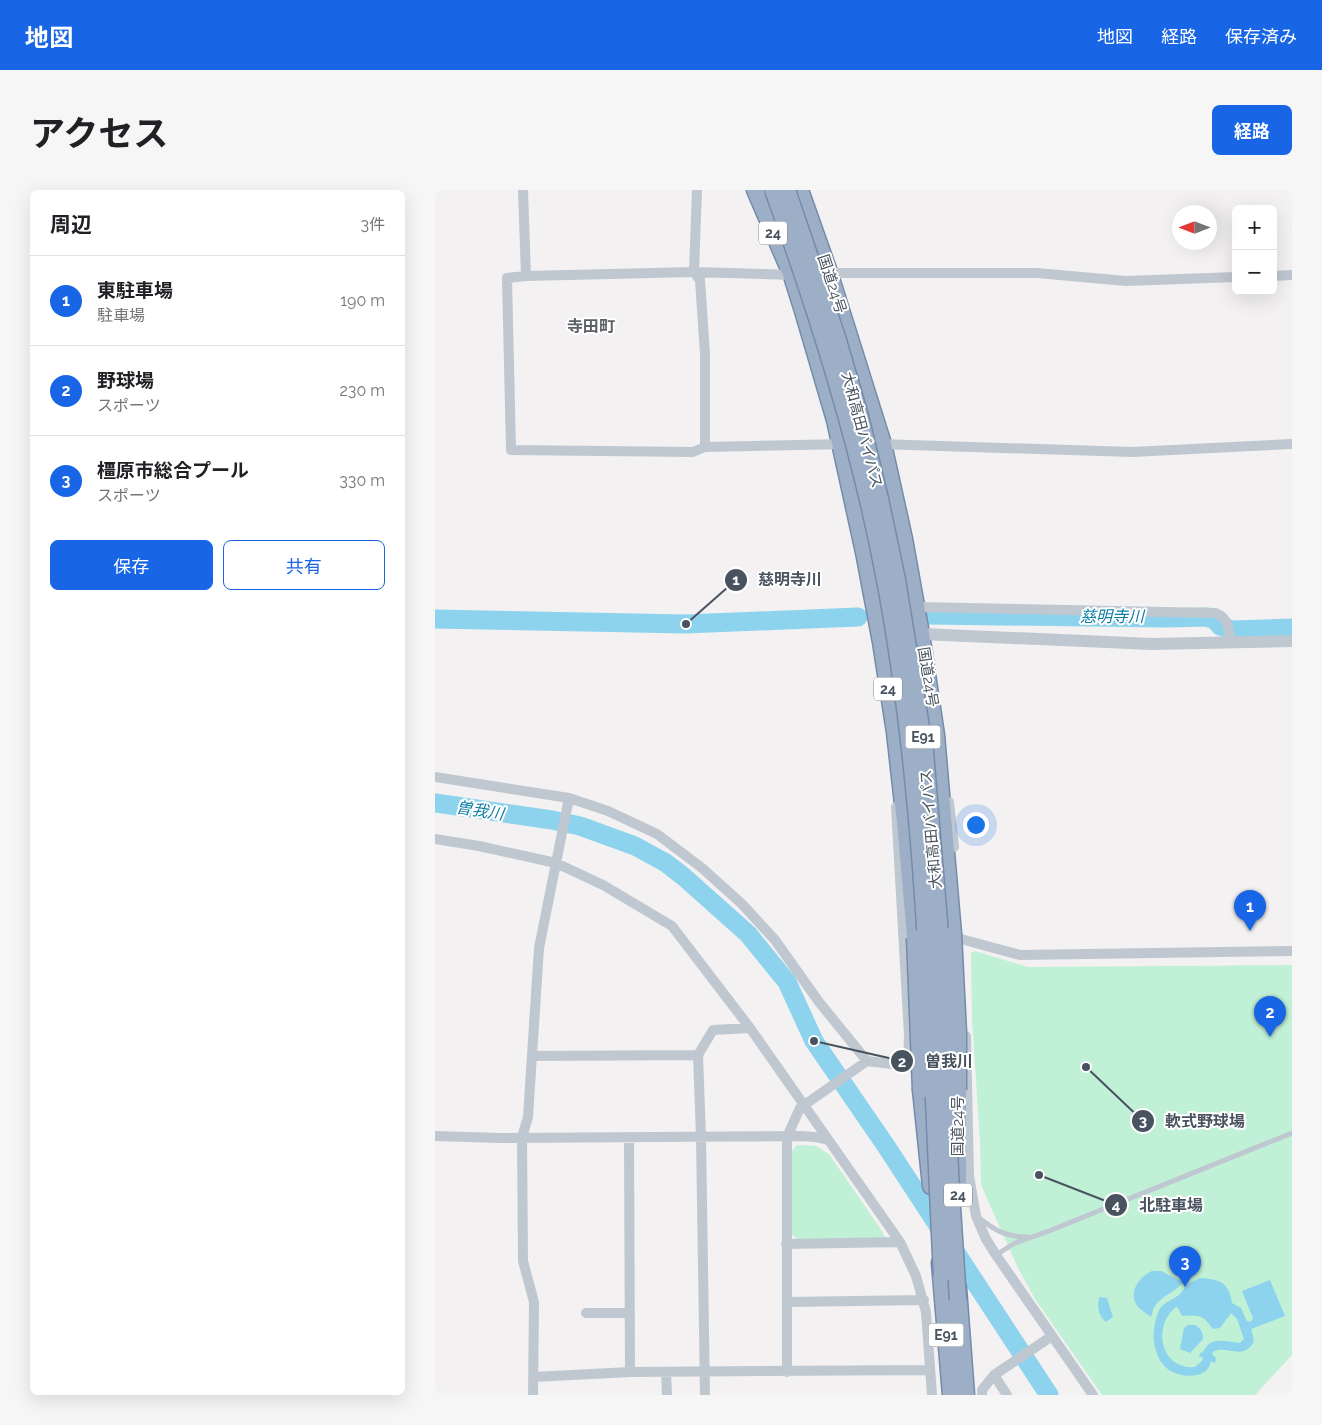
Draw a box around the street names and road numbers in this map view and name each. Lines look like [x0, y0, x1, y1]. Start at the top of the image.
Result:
road number: 24 [759, 222, 787, 244]
street label: 国道24号 [814, 252, 850, 316]
street label: 大和高田バイパス [838, 370, 886, 490]
street label: 国道24号 [914, 645, 942, 709]
road number: 24 [874, 678, 902, 700]
road number: E91 [905, 726, 941, 748]
street label: 大和高田バイパス [917, 769, 945, 889]
street label: 国道24号 [949, 1095, 967, 1157]
road number: 24 [944, 1184, 972, 1206]
road number: E91 [929, 1324, 963, 1346]

